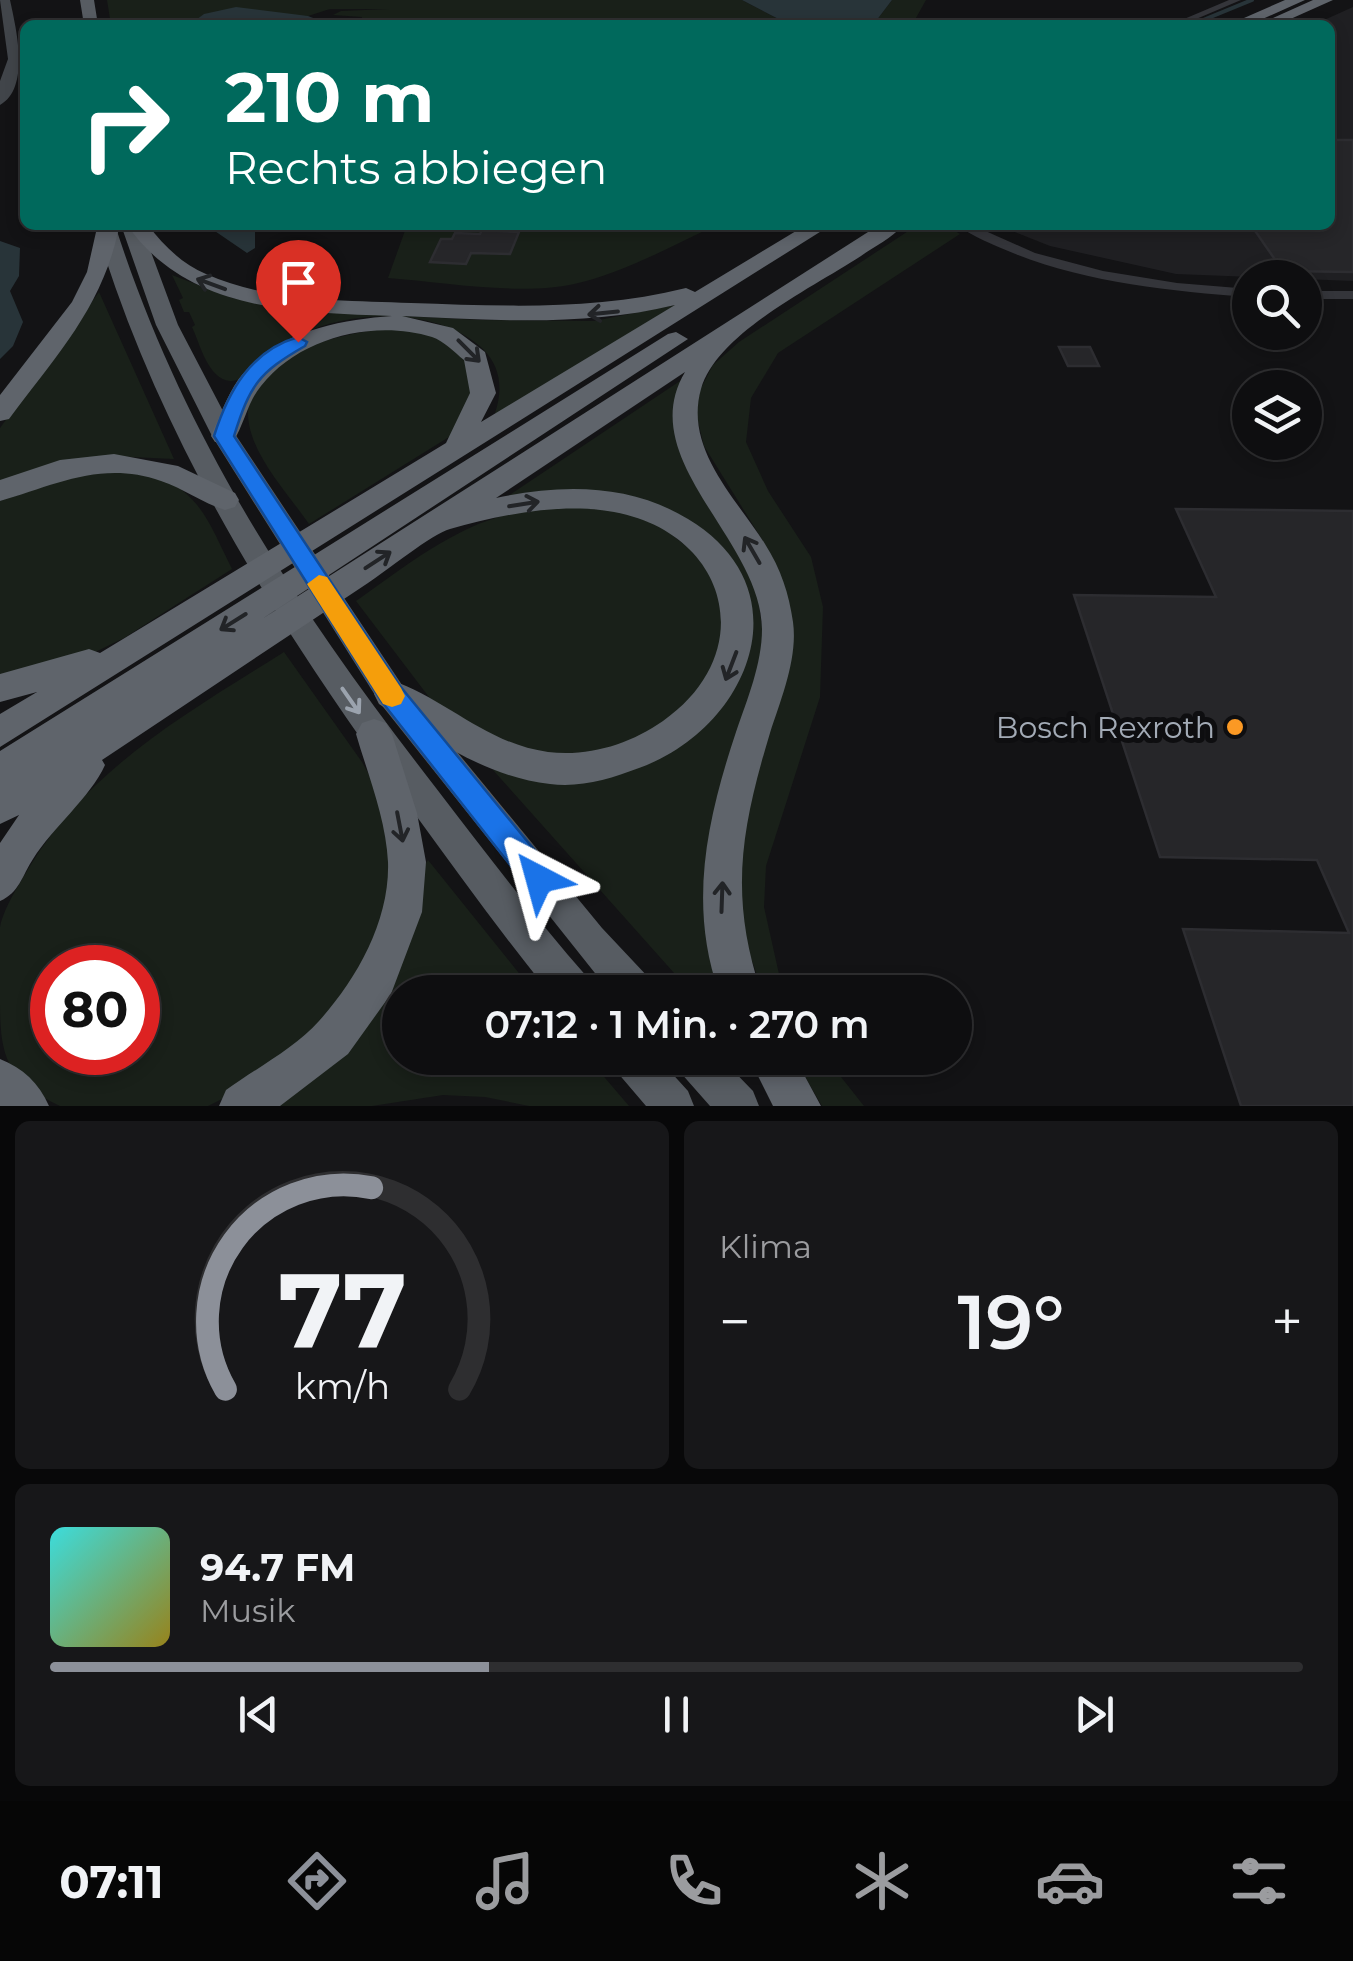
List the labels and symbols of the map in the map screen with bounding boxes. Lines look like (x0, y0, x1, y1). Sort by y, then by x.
pin (256, 240, 341, 343)
one-way arrow (197, 274, 228, 292)
one-way arrow (588, 304, 620, 323)
one-way arrow (456, 338, 481, 363)
one-way arrow (507, 494, 539, 512)
one-way arrow (742, 536, 762, 565)
one-way arrow (364, 549, 392, 570)
one-way arrow (220, 612, 248, 632)
one-way arrow (721, 650, 739, 680)
one-way arrow (340, 687, 361, 714)
place label: Bosch Rexroth (996, 709, 1215, 746)
marker: Bosch Rexroth (1224, 716, 1246, 738)
one-way arrow (392, 811, 411, 843)
position arrow (487, 827, 591, 931)
one-way arrow (713, 882, 732, 914)
speed limit sign: 80 (30, 945, 160, 1075)

